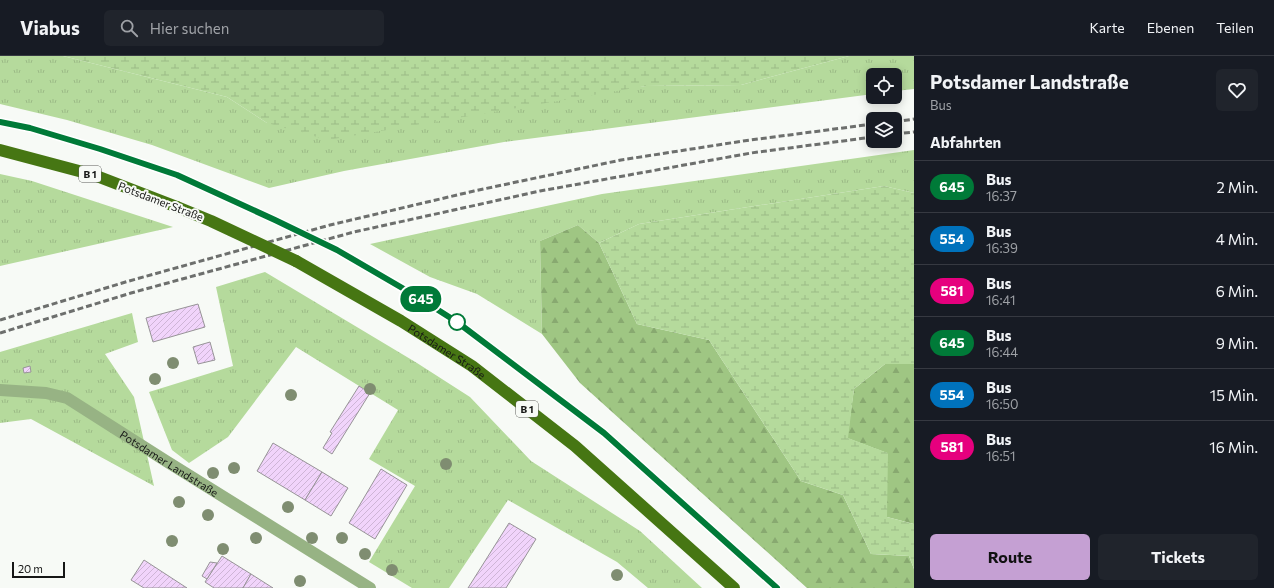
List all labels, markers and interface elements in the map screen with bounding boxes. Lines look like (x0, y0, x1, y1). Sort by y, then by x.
search box (104, 10, 384, 46)
text: Viabus (20, 16, 80, 39)
icon: search (118, 17, 140, 39)
text: Hier suchen (150, 19, 229, 37)
text: Karte (1089, 19, 1125, 36)
text: Ebenen (1147, 19, 1194, 36)
text: Teilen (1216, 19, 1254, 36)
map controls (866, 68, 902, 148)
button: locate (866, 68, 902, 104)
button: heart (1216, 69, 1258, 111)
text: Potsdamer Landstraße (930, 70, 1129, 93)
text: Bus (930, 97, 952, 113)
button: layers (866, 112, 902, 148)
text: Abfahrten (930, 133, 1001, 151)
road number: B 1 (79, 166, 101, 182)
text: Bus (986, 170, 1011, 188)
text: 645 (939, 178, 965, 195)
text: 2 Min. (1216, 178, 1258, 196)
street label: Potsdamer Straße (117, 179, 206, 223)
text: 16:37 (986, 188, 1017, 204)
text: Bus (986, 222, 1011, 240)
text: 554 (940, 230, 964, 247)
text: 4 Min. (1216, 230, 1258, 248)
text: 16:39 (986, 240, 1018, 256)
text: Bus (986, 274, 1011, 292)
text: 581 (940, 282, 964, 299)
text: 6 Min. (1216, 282, 1258, 300)
line badge: 645 (398, 286, 444, 312)
text: 645 (408, 290, 434, 307)
text: 16:41 (986, 292, 1015, 308)
unlabelled marker (448, 313, 466, 331)
street label: Potsdamer Straße (406, 321, 489, 381)
text: Bus (986, 326, 1011, 344)
text: 645 (939, 334, 965, 351)
text: 9 Min. (1216, 334, 1258, 352)
text: 16:44 (986, 344, 1018, 360)
text: Bus (986, 378, 1011, 396)
text: 554 (940, 386, 964, 403)
text: 15 Min. (1210, 386, 1258, 404)
text: 16:50 (986, 396, 1018, 412)
road number: B 1 (516, 401, 538, 417)
street label: Potsdamer Landstraße (118, 427, 221, 499)
text: Bus (986, 430, 1011, 448)
text: 581 (940, 438, 964, 455)
text: 16 Min. (1209, 438, 1258, 456)
text: 16:51 (986, 448, 1016, 464)
button: Route (930, 534, 1090, 580)
button: Tickets (1098, 534, 1258, 580)
scale bar (12, 560, 65, 579)
text: 20 m (18, 562, 43, 575)

